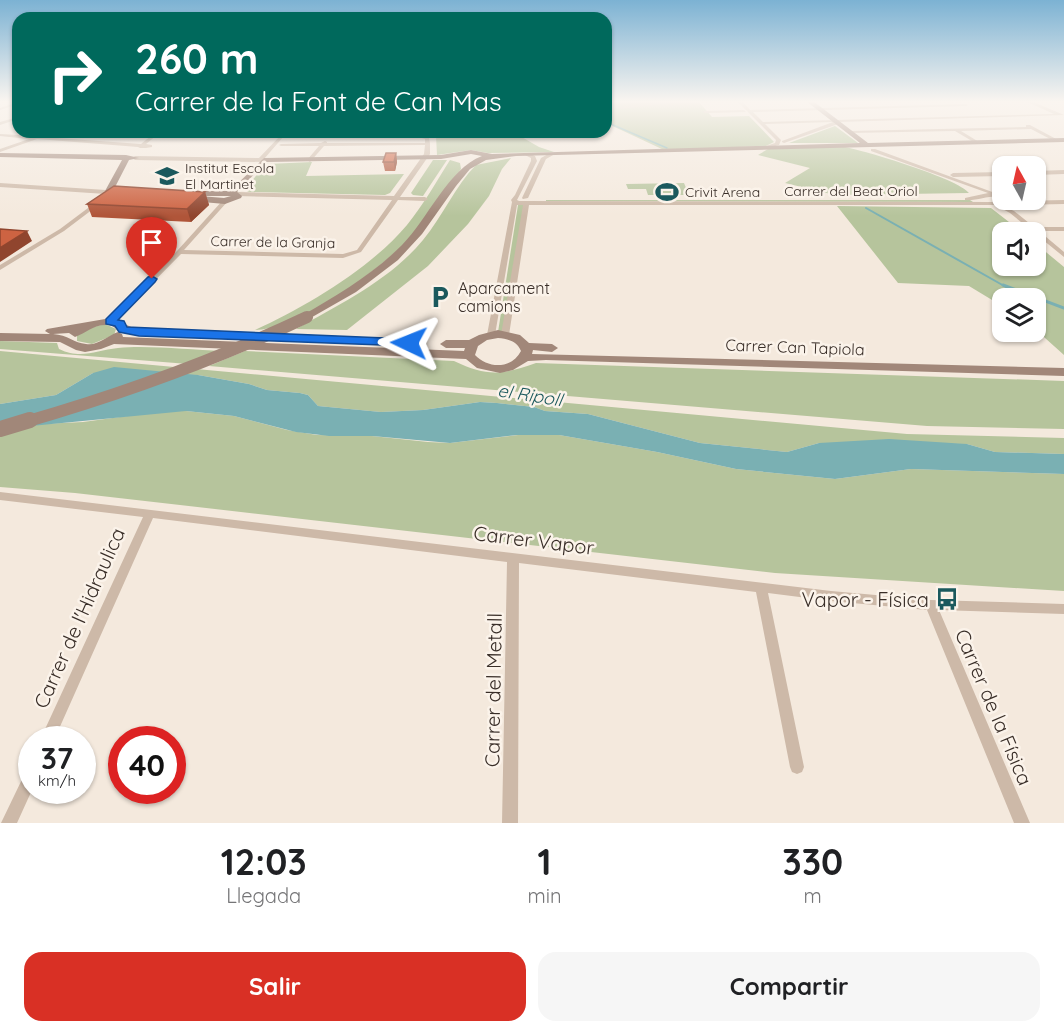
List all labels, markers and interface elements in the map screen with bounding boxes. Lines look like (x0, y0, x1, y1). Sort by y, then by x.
text: 260 m (135, 32, 258, 85)
icon: right (36, 36, 114, 114)
text: Carrer de la Font de Can Mas (135, 84, 502, 118)
north arrow (992, 156, 1046, 210)
map controls (992, 156, 1046, 342)
place label: Institut Escola El Martinet (185, 159, 274, 193)
school or university icon: Institut Escola El Martinet (154, 163, 180, 189)
sports icon: Crivit Arena (654, 179, 680, 205)
street label: Carrer del Beat Oriol (784, 182, 918, 200)
place label: Crivit Arena (685, 183, 760, 201)
pin (126, 217, 177, 279)
button: sound (992, 222, 1046, 276)
icon: arrive (135, 226, 168, 259)
street label: Carrer de la Granja (210, 232, 336, 252)
place label: Aparcament camions (458, 278, 550, 316)
parking icon: Aparcament camions (427, 284, 453, 310)
button: layers (992, 288, 1046, 342)
position arrow (377, 311, 441, 375)
street label: Carrer Can Tapiola (725, 335, 865, 359)
water label: el Ripoll (496, 379, 566, 412)
street label: Carrer Vapor (472, 520, 596, 560)
street label: Carrer de l'Hidraulica (28, 524, 130, 712)
bus stop icon: Vapor - Física (934, 586, 960, 612)
place label: Vapor - Física (801, 587, 929, 612)
street label: Carrer del Metall (479, 613, 507, 767)
street label: Carrer de la Física (950, 625, 1038, 789)
speed limit sign: 40 (108, 726, 186, 804)
text: 37 (41, 739, 73, 777)
text: km/h (38, 771, 76, 790)
text: 12:03 (221, 839, 307, 884)
text: 1 (537, 839, 551, 884)
text: 330 (782, 839, 843, 884)
text: Llegada (226, 883, 301, 908)
text: min (527, 883, 562, 908)
text: m (804, 883, 822, 908)
button: Salir (24, 952, 526, 1021)
button: Compartir (538, 952, 1040, 1021)

